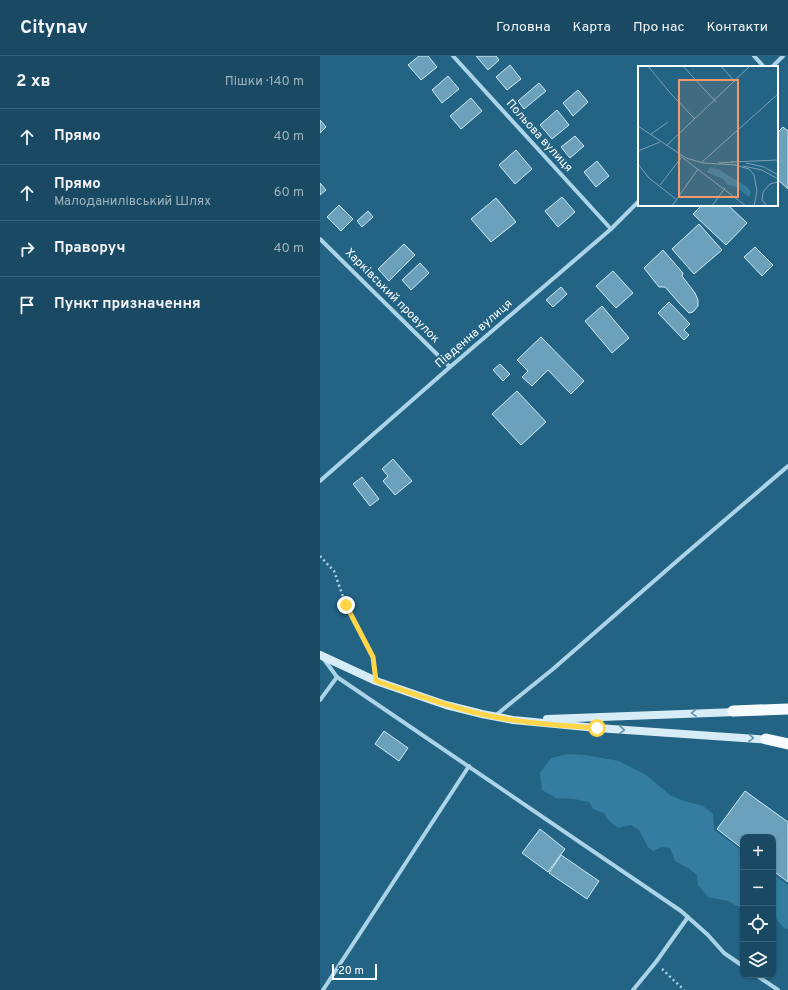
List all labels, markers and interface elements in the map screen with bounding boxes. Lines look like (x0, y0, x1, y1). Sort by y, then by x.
text: Citynav (20, 16, 88, 40)
text: Головна (496, 19, 551, 36)
text: Карта (573, 19, 611, 36)
text: Про нас (633, 19, 684, 36)
text: Контакти (706, 19, 768, 36)
inset map (638, 66, 778, 206)
text: 2 хв (16, 71, 51, 93)
text: Пішки · 140 m (225, 74, 304, 90)
street label: Польова вулиця (502, 96, 576, 176)
icon: ahead (16, 126, 38, 148)
text: Прямо (54, 127, 101, 146)
text: 40 m (274, 129, 304, 145)
text: Прямо (54, 175, 101, 194)
icon: ahead (16, 182, 38, 204)
text: 60 m (274, 185, 304, 201)
text: Малоданилівський Шлях (54, 194, 211, 210)
icon: right (16, 238, 38, 260)
text: Праворуч (54, 239, 125, 258)
text: 40 m (274, 241, 304, 257)
street label: Харківський провулок (341, 245, 443, 347)
icon: arrive (16, 294, 38, 316)
text: Пункт призначення (54, 295, 201, 314)
street label: Південна вулиця (432, 296, 516, 372)
route end (337, 596, 355, 614)
one-way arrow (691, 709, 697, 717)
route start (588, 719, 606, 737)
one-way arrow (619, 725, 625, 734)
one-way arrow (748, 734, 754, 743)
map controls (740, 834, 776, 978)
button: + (740, 834, 776, 870)
button: − (740, 870, 776, 906)
button: locate (740, 906, 776, 942)
button: layers (740, 942, 776, 978)
scale bar (332, 962, 377, 981)
text: 20 m (338, 964, 364, 978)

